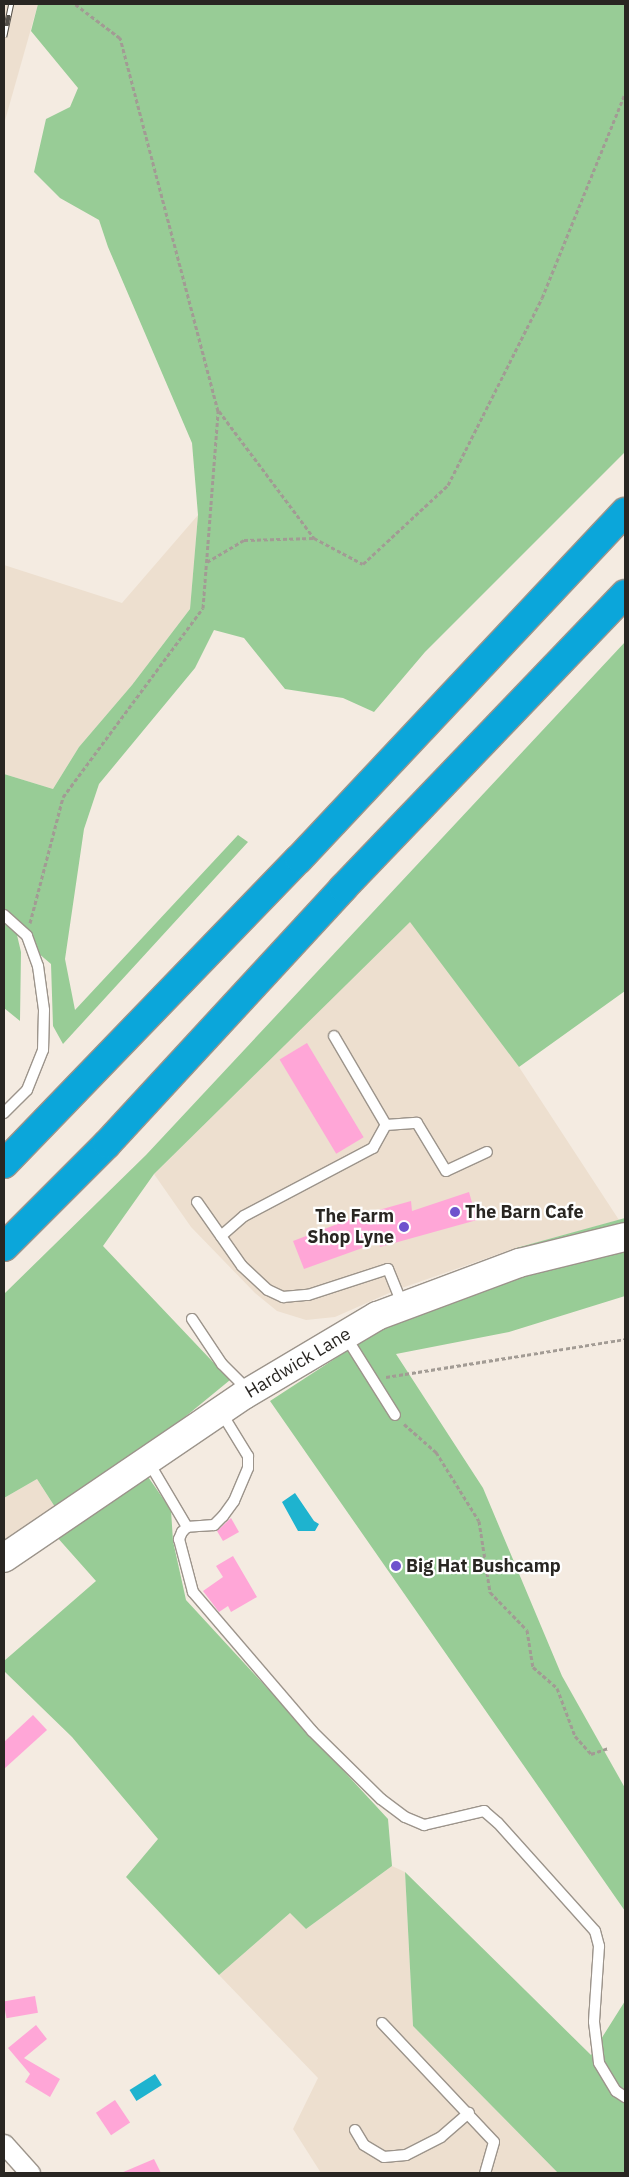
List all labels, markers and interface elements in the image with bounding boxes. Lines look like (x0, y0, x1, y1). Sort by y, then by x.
place label: The Barn Cafe (465, 1201, 584, 1223)
place label: The Farm Shop Lyne (307, 1206, 394, 1248)
marker: The Barn Cafe (449, 1206, 461, 1218)
marker: The Farm Shop Lyne (398, 1221, 410, 1233)
street label: Hardwick Lane (241, 1323, 355, 1403)
place label: Big Hat Bushcamp (406, 1555, 561, 1577)
marker: Big Hat Bushcamp (390, 1560, 402, 1572)

